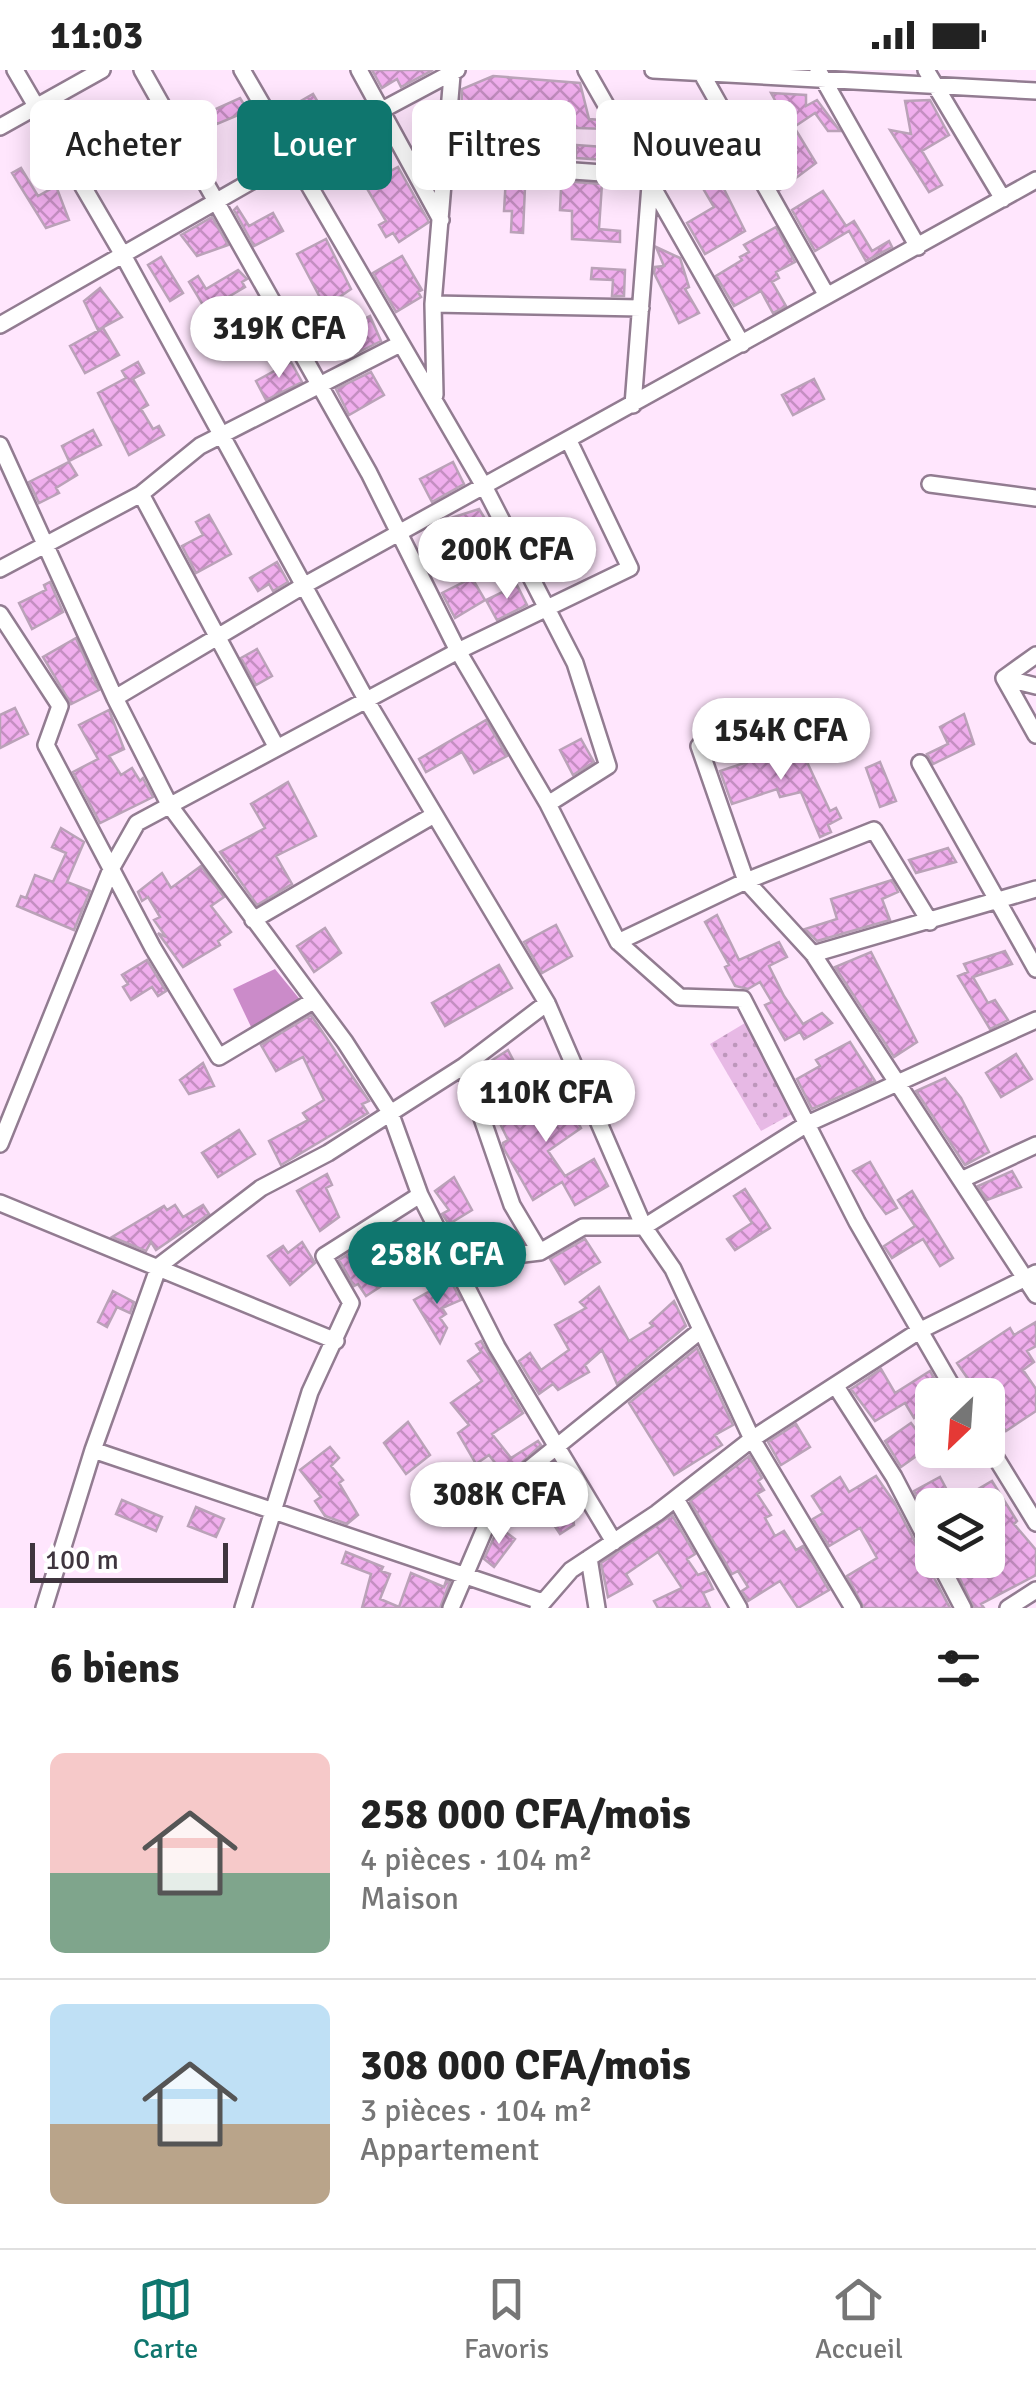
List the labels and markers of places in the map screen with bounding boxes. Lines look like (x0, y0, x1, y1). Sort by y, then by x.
pin: 319K CFA (176, 296, 382, 381)
pin: 200K CFA (404, 517, 610, 602)
pin: 154K CFA (678, 698, 884, 783)
pin: 110K CFA (443, 1060, 649, 1145)
pin: 258K CFA (334, 1222, 540, 1307)
pin: 308K CFA (396, 1462, 602, 1547)

